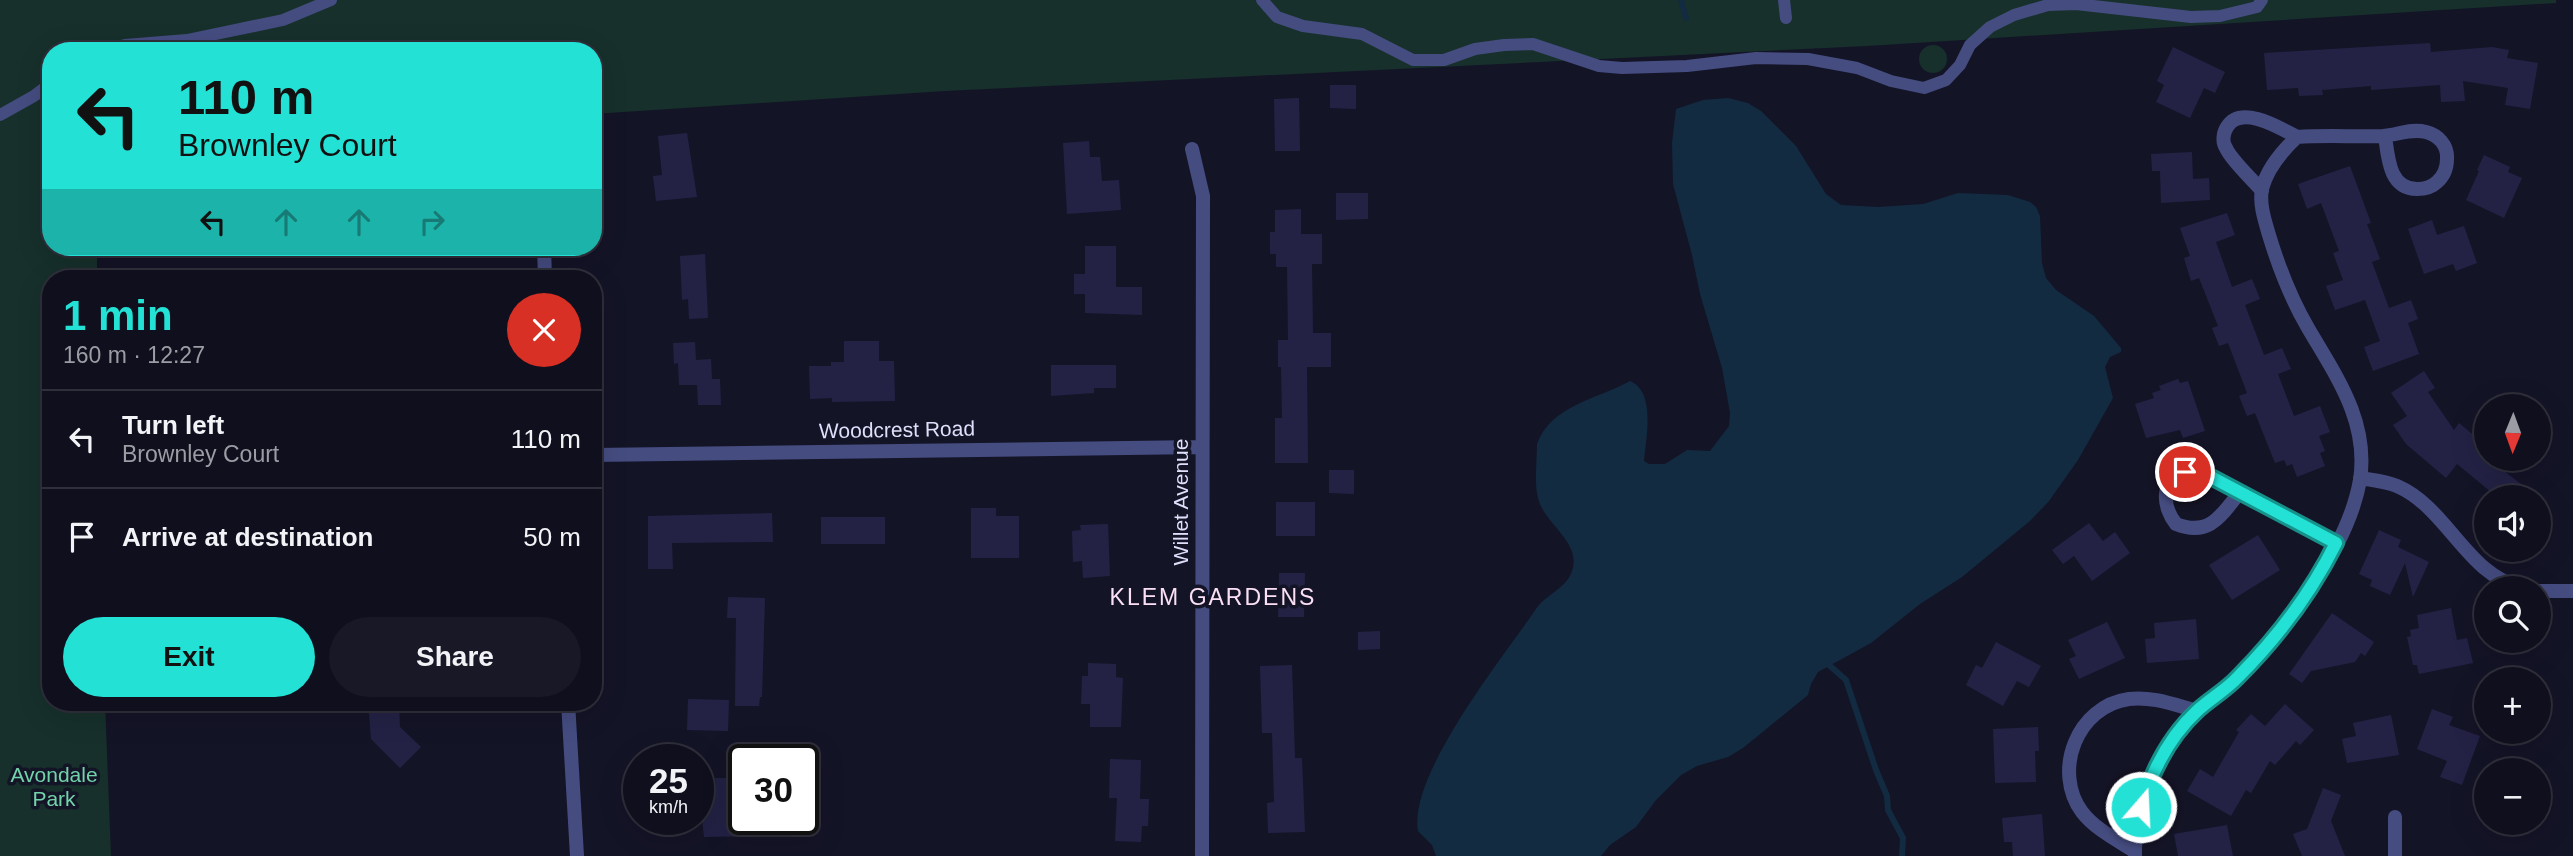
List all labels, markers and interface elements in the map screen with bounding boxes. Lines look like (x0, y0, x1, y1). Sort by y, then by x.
icon: left (63, 70, 154, 161)
text: 110 m (178, 70, 314, 124)
text: Brownley Court (178, 127, 397, 163)
icon: left (194, 203, 232, 241)
icon: ahead (267, 203, 305, 241)
icon: ahead (340, 203, 378, 241)
icon: right (413, 203, 451, 241)
text: 1 min (63, 292, 173, 339)
button: close (507, 293, 581, 367)
text: 160 m · 12:27 (63, 342, 205, 368)
north arrow (2474, 394, 2552, 471)
map controls (2474, 394, 2551, 835)
text: Turn left (122, 410, 224, 440)
street label: Woodcrest Road (819, 417, 975, 442)
icon: left (63, 420, 101, 458)
text: 110 m (511, 424, 581, 454)
street label: Willet Avenue (1169, 439, 1192, 565)
text: Brownley Court (122, 441, 279, 467)
pin (2155, 442, 2215, 502)
icon: arrive (2166, 453, 2204, 491)
button: sound (2474, 485, 2551, 562)
icon: arrive (63, 518, 101, 556)
text: Arrive at destination (122, 522, 373, 552)
text: 50 m (523, 522, 581, 552)
button: search (2474, 576, 2551, 653)
district label: KLEM GARDENS (1110, 584, 1316, 610)
button: Exit (63, 617, 315, 697)
button: Share (329, 617, 581, 697)
button: + (2474, 667, 2551, 744)
speed limit sign: 30 (728, 744, 819, 835)
button: − (2474, 758, 2551, 835)
text: 25 (649, 761, 688, 800)
park label: Avondale Park (10, 763, 98, 810)
position arrow (2104, 770, 2178, 844)
text: km/h (649, 797, 688, 817)

